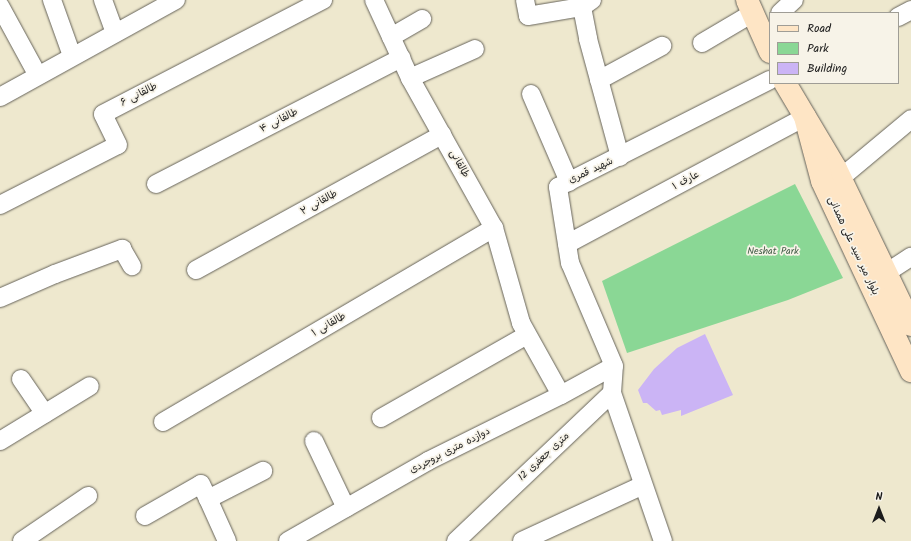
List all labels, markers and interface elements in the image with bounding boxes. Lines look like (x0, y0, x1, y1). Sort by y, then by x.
legend (769, 12, 899, 84)
text: Road (807, 19, 831, 38)
text: Park (807, 39, 829, 58)
text: Building (807, 59, 847, 78)
street label: طالقانی ۶ (119, 81, 159, 109)
street label: طالقانی ۴ (258, 106, 300, 136)
street label: طالقانی (447, 148, 471, 180)
street label: شهید قمری (567, 155, 615, 187)
street label: عارف ۱ (671, 169, 701, 193)
street label: طالقانی ۲ (298, 188, 340, 218)
street label: بلوار میر سید علی همدانی (825, 195, 881, 297)
park label: Neshat Park (747, 246, 799, 258)
street label: طالقانی ۱ (310, 310, 348, 340)
street label: دوازده متری بروجردی (408, 426, 492, 476)
street label: 12 متری جعفری (516, 430, 572, 484)
text: N (876, 488, 882, 506)
north arrow (859, 489, 899, 529)

